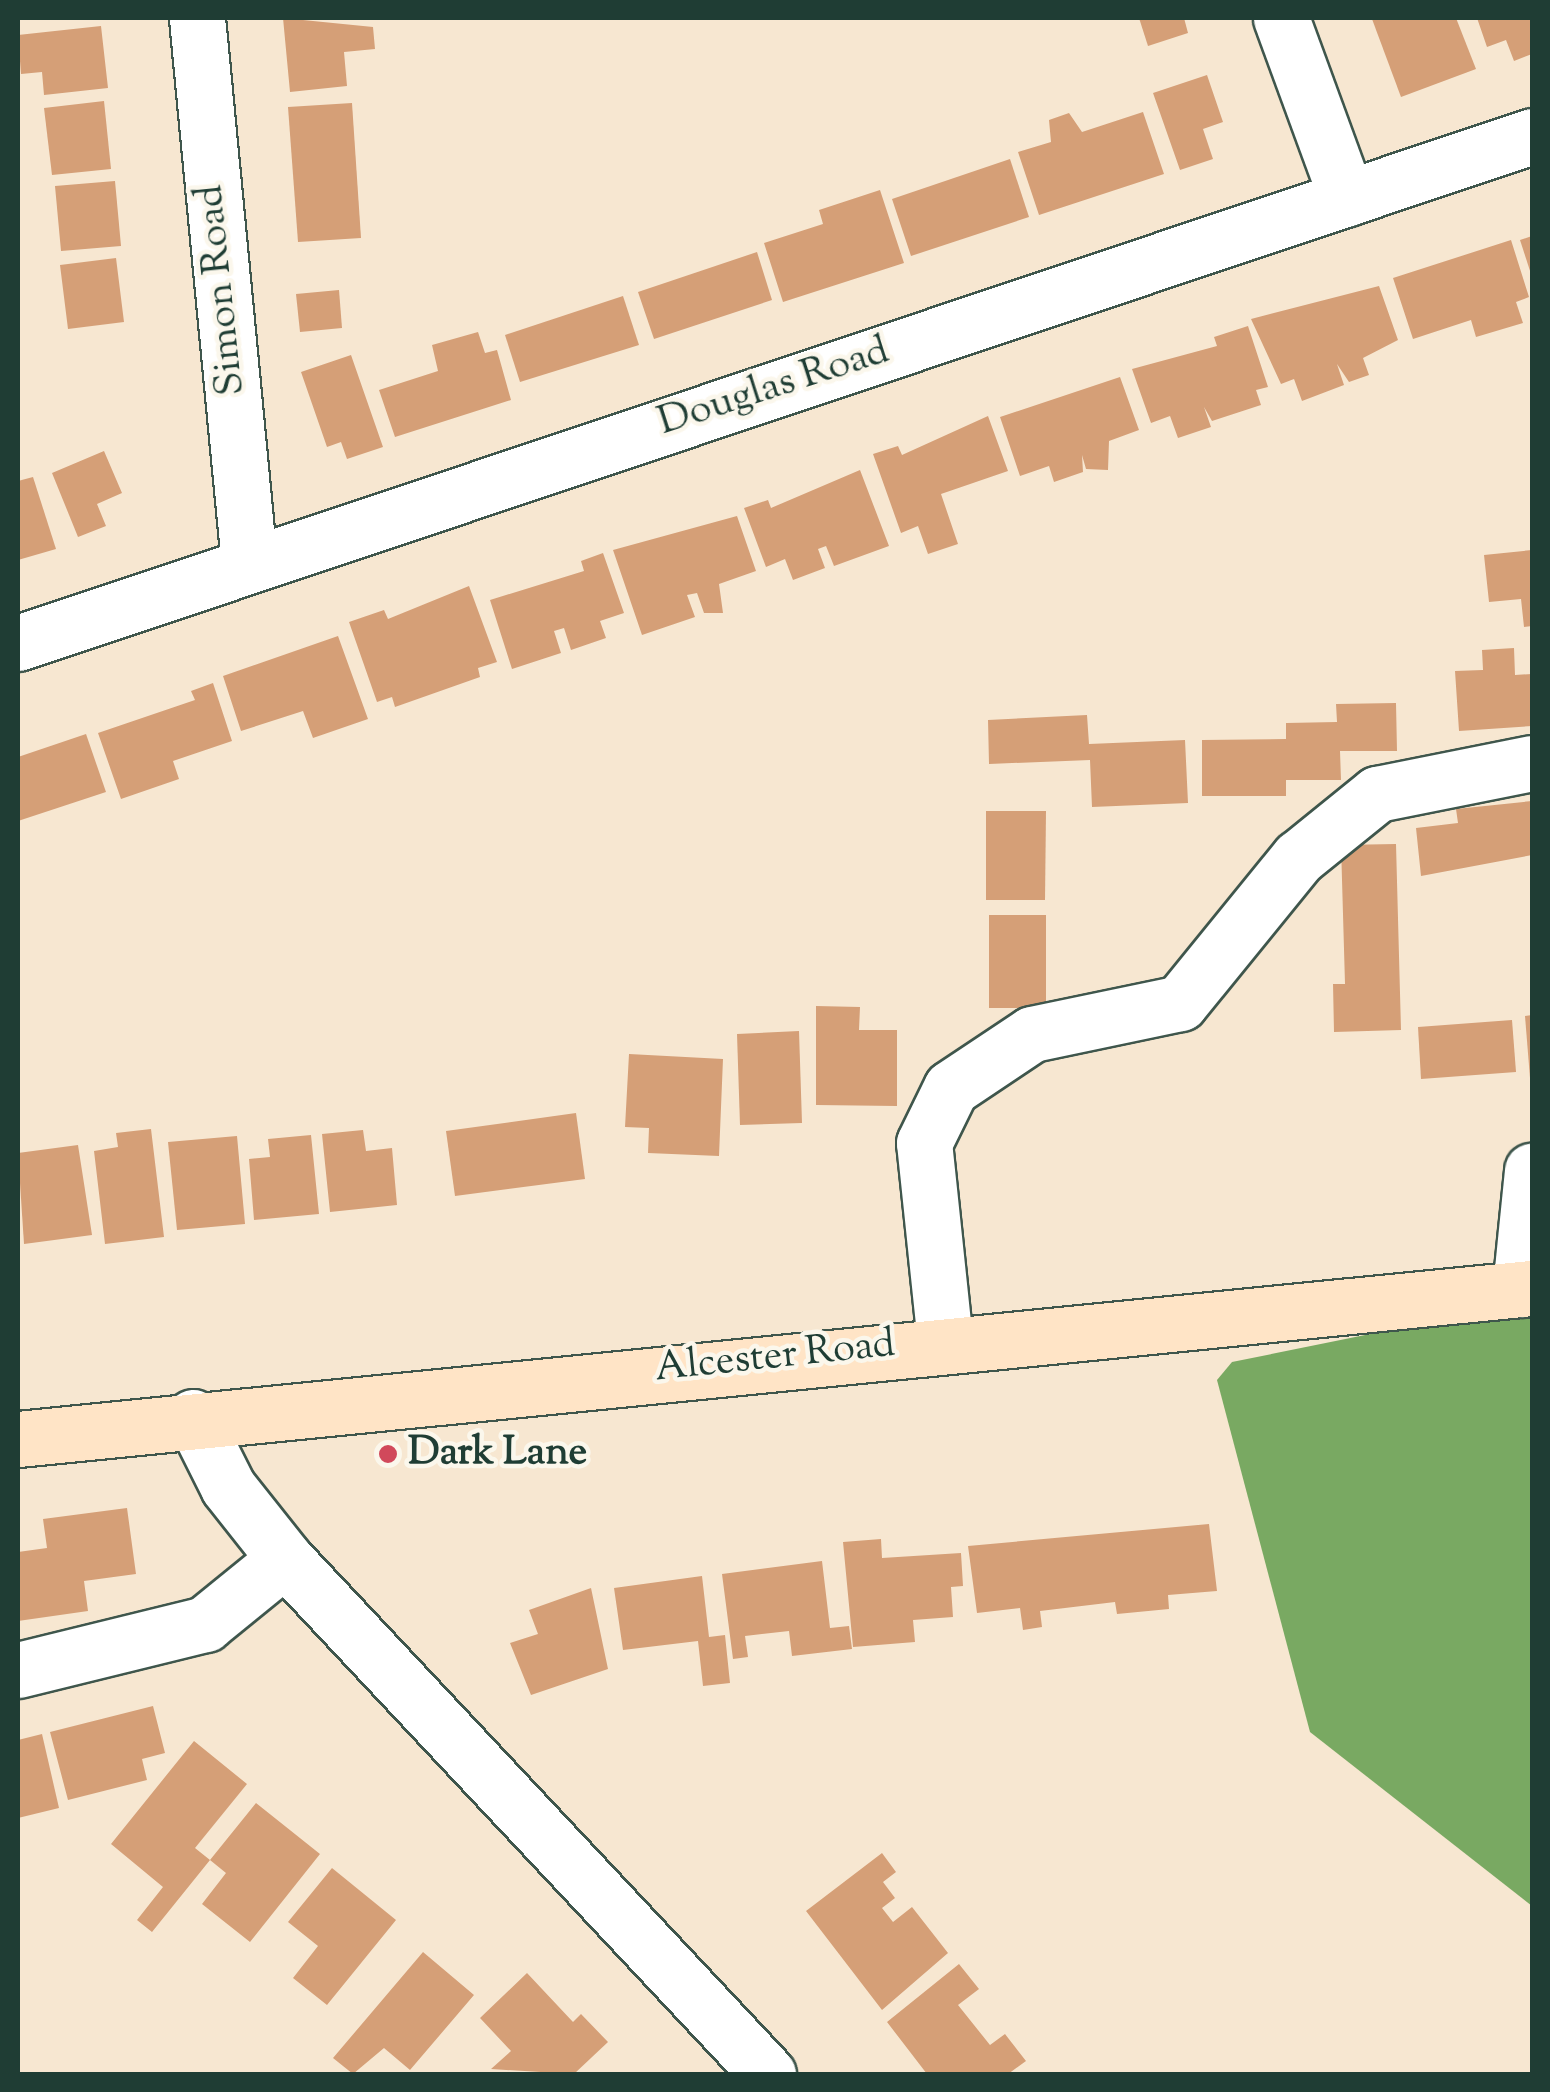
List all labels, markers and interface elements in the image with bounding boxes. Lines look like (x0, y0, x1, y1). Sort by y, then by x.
street label: Simon Road (187, 182, 257, 398)
street label: Douglas Road (653, 328, 895, 448)
street label: Alcester Road (652, 1322, 898, 1394)
place label: Dark Lane (408, 1430, 587, 1478)
marker: Dark Lane (377, 1443, 399, 1465)

